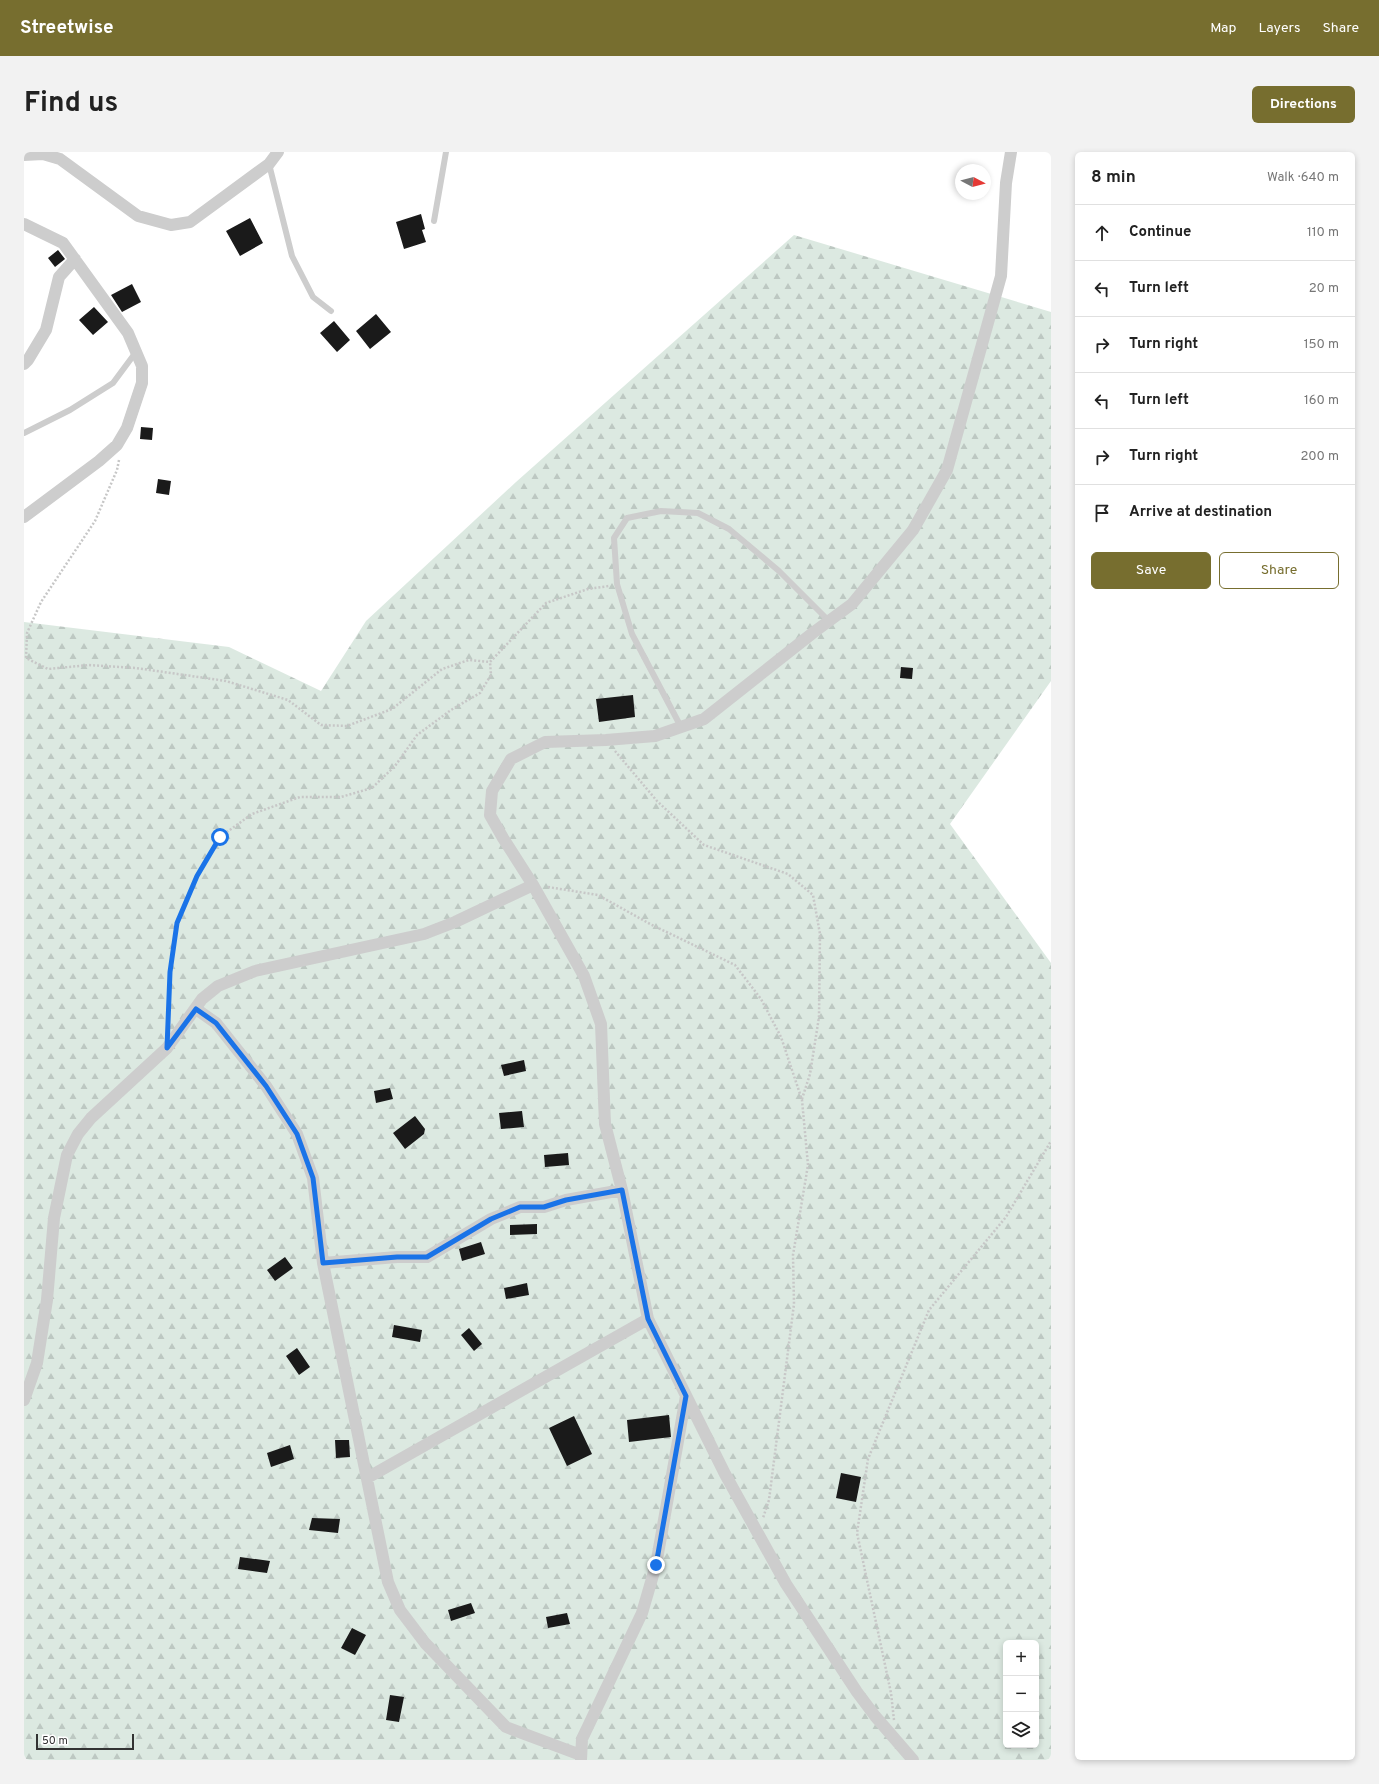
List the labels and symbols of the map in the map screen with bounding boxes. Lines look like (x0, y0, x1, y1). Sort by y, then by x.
north arrow (955, 164, 991, 200)
route start (211, 828, 229, 846)
route end (647, 1556, 665, 1574)
scale bar (36, 1732, 134, 1751)

